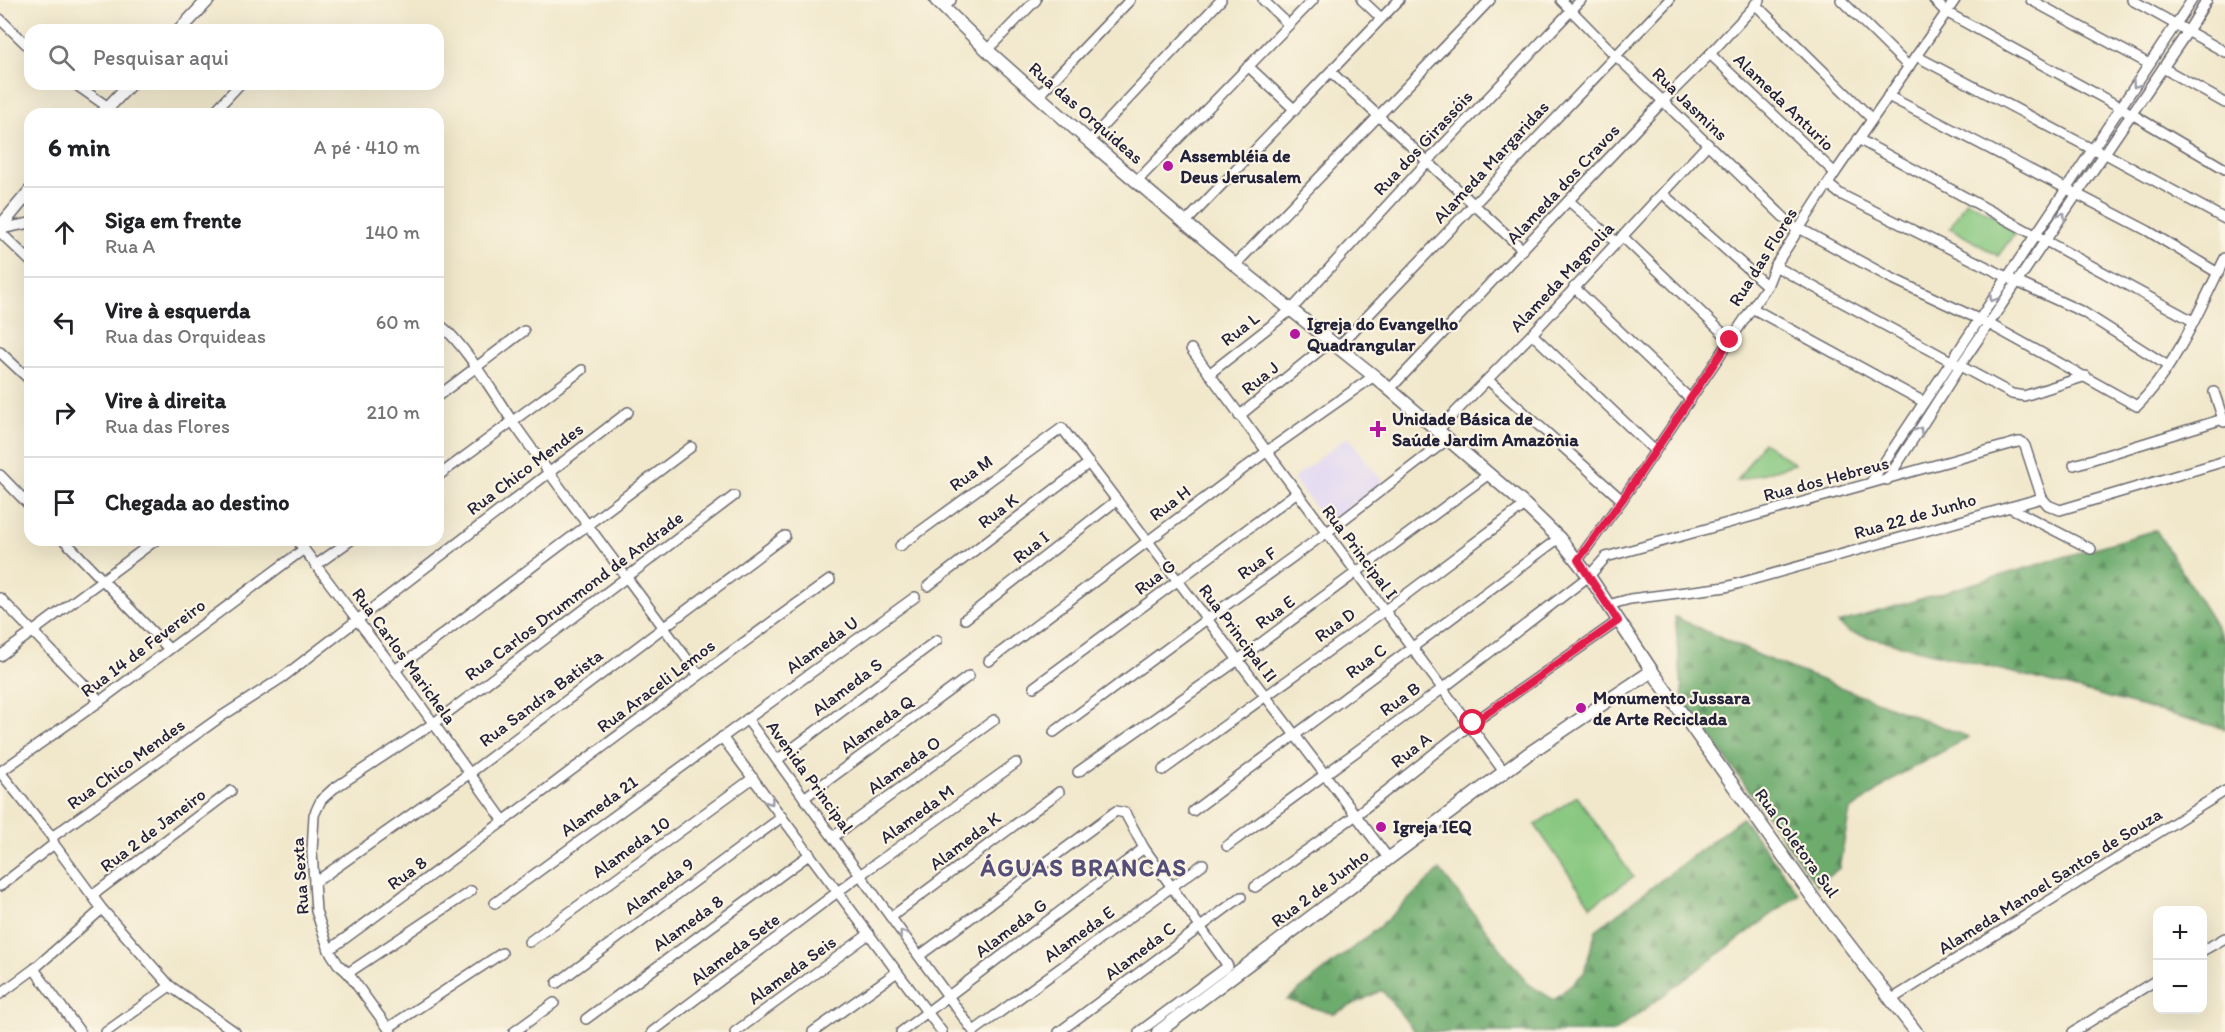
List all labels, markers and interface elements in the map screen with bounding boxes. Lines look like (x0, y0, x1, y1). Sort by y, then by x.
search box (24, 24, 444, 90)
icon: search (45, 41, 78, 74)
text: Pesquisar aqui (93, 44, 229, 71)
street label: Alameda Anturio (1729, 48, 1839, 156)
street label: Rua das Orquideas (1024, 57, 1148, 169)
street label: Rua Jasmins (1648, 62, 1732, 146)
one-way arrow (2132, 77, 2143, 88)
street label: Rua dos Girassóis (1369, 86, 1477, 200)
street label: Alameda Margaridas (1428, 96, 1554, 228)
street label: Alameda dos Cravos (1502, 119, 1624, 249)
text: 6 min (48, 131, 110, 163)
text: A pé · 410 m (314, 135, 420, 159)
place label: Assembléia de Deus Jerusalem (1179, 145, 1302, 188)
marker: Assembléia de Deus Jerusalem (1161, 159, 1175, 173)
street label: Rua das Flores (1724, 204, 1802, 310)
text: Siga em frente (105, 207, 241, 234)
one-way arrow (2054, 212, 2066, 222)
icon: ahead (48, 216, 81, 249)
street label: Alameda Magnolia (1505, 217, 1619, 337)
text: 140 m (365, 220, 420, 244)
text: Rua A (105, 234, 155, 258)
one-way arrow (1989, 292, 2000, 303)
text: Vire à esquerda (105, 297, 250, 324)
icon: left (48, 306, 81, 339)
street label: Rua L (1216, 307, 1264, 351)
text: 60 m (376, 310, 420, 334)
place label: Igreja do Evangelho Quadrangular (1307, 313, 1458, 356)
text: Rua das Orquideas (105, 324, 266, 348)
route end (1716, 326, 1742, 352)
marker: Igreja do Evangelho Quadrangular (1288, 327, 1302, 341)
street label: Rua J (1237, 356, 1283, 400)
text: Vire à direita (105, 387, 226, 414)
icon: right (48, 396, 81, 429)
text: 210 m (367, 400, 420, 424)
place label: Unidade Básica de Saúde Jardim Amazônia (1392, 408, 1579, 451)
text: Rua das Flores (105, 414, 230, 438)
street label: Rua Chico Mendes (462, 418, 588, 520)
marker: Unidade Básica de Saúde Jardim Amazônia (1369, 420, 1387, 438)
one-way arrow (1911, 426, 1922, 437)
street label: Rua M (945, 450, 997, 496)
street label: Rua dos Hebreus (1761, 452, 1891, 506)
street label: Rua H (1145, 480, 1195, 526)
icon: arrive (48, 486, 81, 519)
street label: Rua 22 de Junho (1851, 488, 1979, 544)
text: Chegada ao destino (105, 489, 289, 516)
street label: Rua K (973, 489, 1023, 533)
street label: Rua Principal I (1317, 500, 1403, 604)
street label: Rua Carlos Drummond de Andrade (460, 507, 688, 685)
street label: Rua I (1008, 526, 1054, 568)
street label: Rua F (1233, 541, 1281, 584)
street label: Rua G (1130, 554, 1180, 600)
street label: Rua Principal II (1194, 580, 1282, 686)
street label: Rua Carlos Marichela (347, 583, 461, 729)
street label: Rua E (1251, 590, 1299, 634)
street label: Rua 14 de Fevereiro (76, 594, 210, 702)
street label: Rua D (1310, 603, 1360, 647)
street label: Alameda U (781, 611, 863, 679)
street label: Rua Araceli Lemos (593, 634, 719, 738)
street label: Rua C (1341, 639, 1391, 683)
street label: Rua Sandra Batista (475, 644, 608, 752)
street label: Alameda S (807, 653, 887, 721)
street label: Rua B (1375, 677, 1425, 721)
place label: Monumento Jussara de Arte Reciclada (1593, 687, 1751, 730)
street label: Alameda Q (836, 690, 918, 758)
marker: Monumento Jussara de Arte Reciclada (1574, 701, 1588, 715)
route start (1459, 709, 1485, 735)
street label: Rua Chico Mendes (63, 714, 189, 814)
street label: Avenida Principal (762, 716, 858, 838)
street label: Rua A (1386, 727, 1436, 773)
street label: Alameda O (863, 731, 945, 799)
street label: Alameda 21 (556, 771, 642, 841)
street label: Alameda M (876, 780, 958, 848)
street label: Rua 2 de Janeiro (96, 783, 210, 877)
street label: Rua Coletora Sul (1750, 784, 1844, 902)
one-way arrow (762, 794, 773, 805)
street label: Alameda Manoel Santos de Souza (1934, 802, 2167, 959)
street label: Alameda K (925, 807, 1005, 875)
street label: Alameda 10 (587, 811, 675, 883)
place label: Igreja IEQ (1393, 816, 1472, 838)
marker: Igreja IEQ (1374, 820, 1388, 834)
street label: Rua Sexta (286, 836, 314, 915)
street label: Rua 2 de Junho (1267, 844, 1373, 932)
street label: Rua 8 (383, 851, 431, 895)
street label: Alameda 9 (620, 853, 698, 919)
district label: ÁGUAS BRANCAS (980, 853, 1187, 882)
street label: Alameda 8 (648, 890, 728, 956)
street label: Alameda G (971, 894, 1051, 962)
street label: Alameda E (1039, 901, 1119, 967)
map controls (2153, 906, 2207, 1014)
button: + (2153, 906, 2207, 960)
street label: Alameda Sete (686, 908, 784, 990)
street label: Alameda C (1100, 917, 1180, 985)
one-way arrow (899, 929, 910, 940)
street label: Alameda Seis (744, 931, 840, 1009)
button: − (2153, 960, 2207, 1014)

